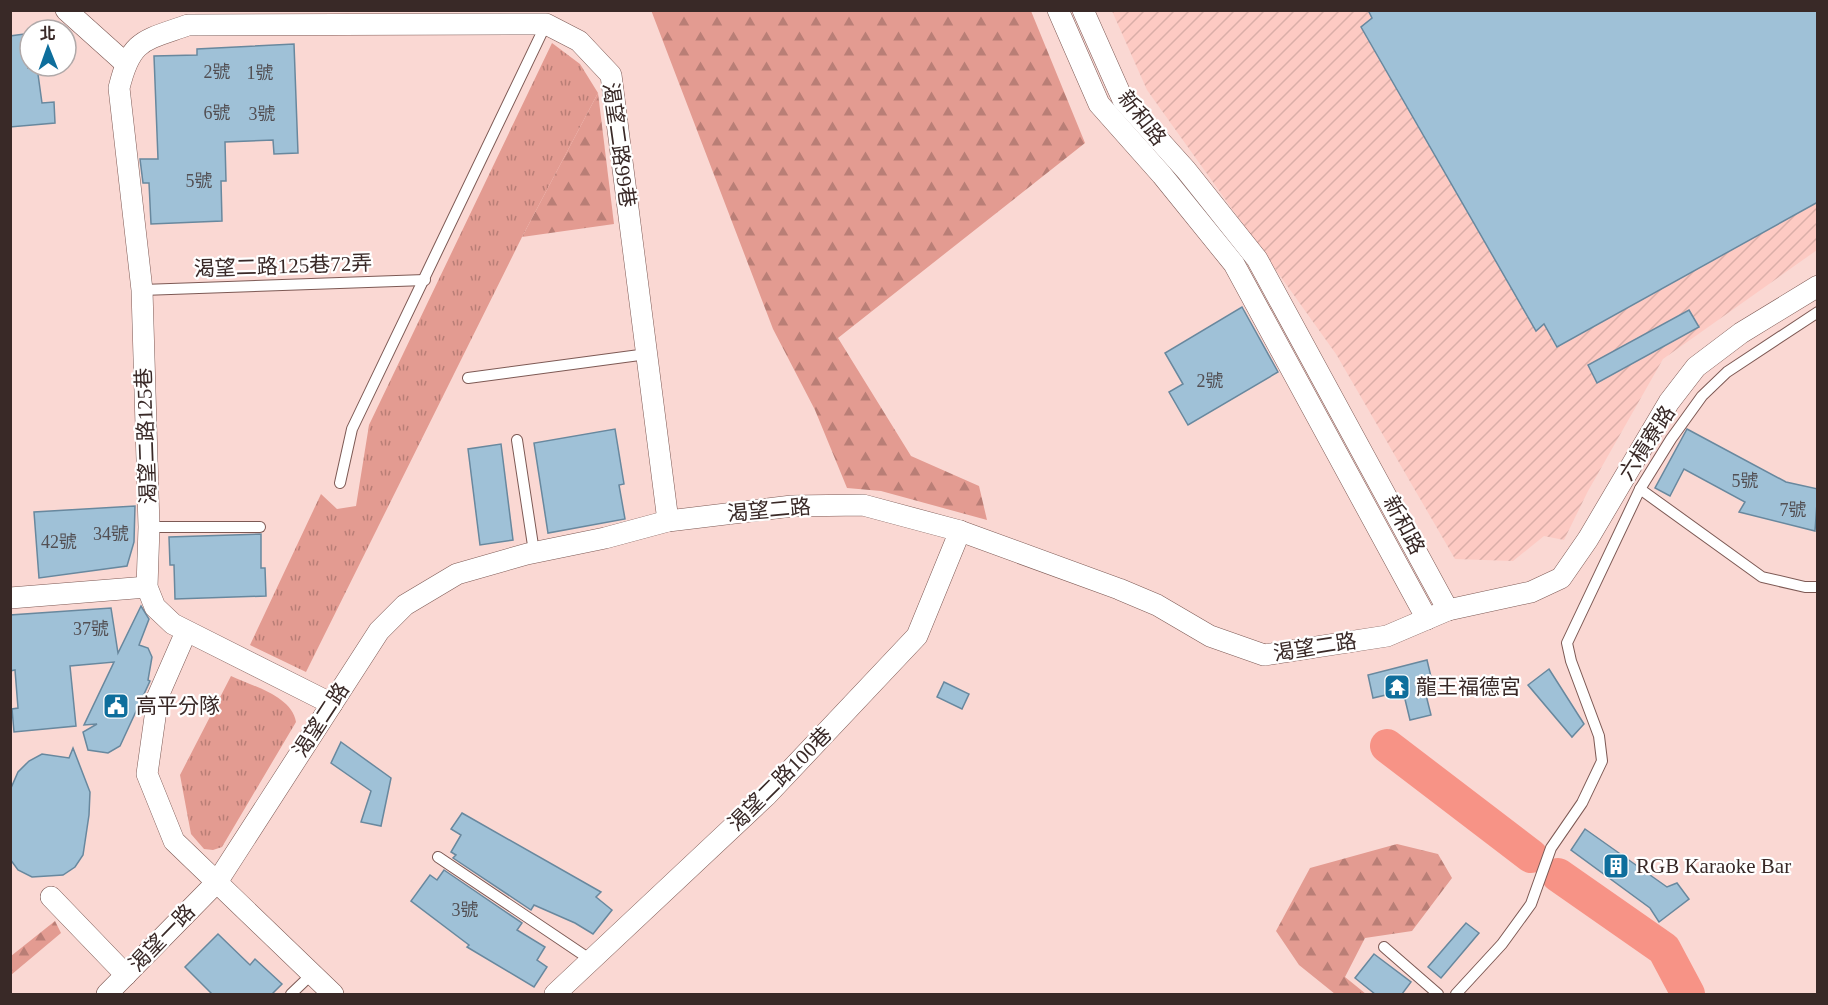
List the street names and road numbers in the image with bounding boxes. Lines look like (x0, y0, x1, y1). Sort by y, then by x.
street label: 渴望二路99巷 (598, 81, 640, 209)
street label: 新和路 (1113, 86, 1171, 150)
street label: 渴望二路125巷72弄 (193, 251, 373, 281)
street label: 渴望二路125巷 (132, 367, 160, 505)
street label: 六槓寮路 (1614, 401, 1680, 485)
street label: 新和路 (1379, 492, 1429, 558)
street label: 渴望二路 (726, 494, 812, 526)
street label: 渴望二路 (1272, 629, 1358, 665)
street label: 渴望二路 (288, 678, 354, 762)
street label: 渴望二路100巷 (723, 722, 837, 836)
street label: 渴望一路 (124, 899, 200, 977)

